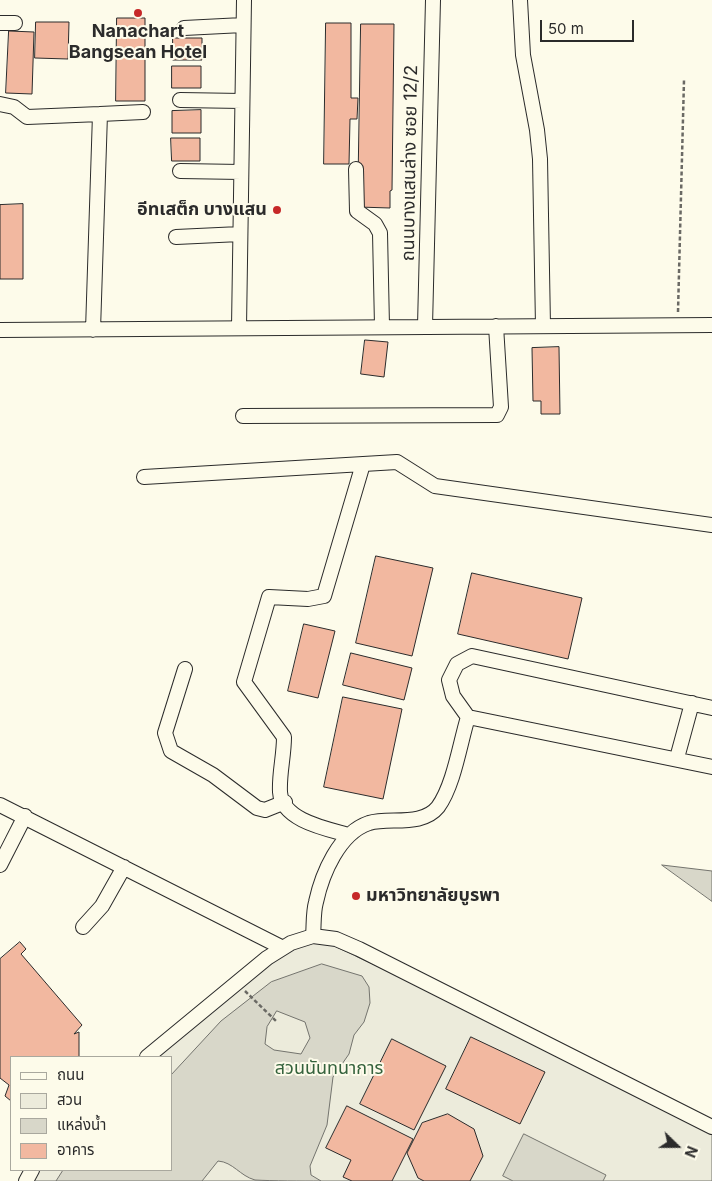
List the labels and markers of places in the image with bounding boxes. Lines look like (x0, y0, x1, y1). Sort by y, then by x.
marker: Nanachart Bangsean Hotel (132, 7, 144, 19)
place label: Nanachart Bangsean Hotel (69, 21, 207, 64)
place label: อีทเสต็ก บางแสน (137, 199, 267, 221)
marker: อีทเสต็ก บางแสน (271, 204, 283, 216)
place label: มหาวิทยาลัยบูรพา (366, 885, 500, 907)
marker: มหาวิทยาลัยบูรพา (350, 890, 362, 902)

